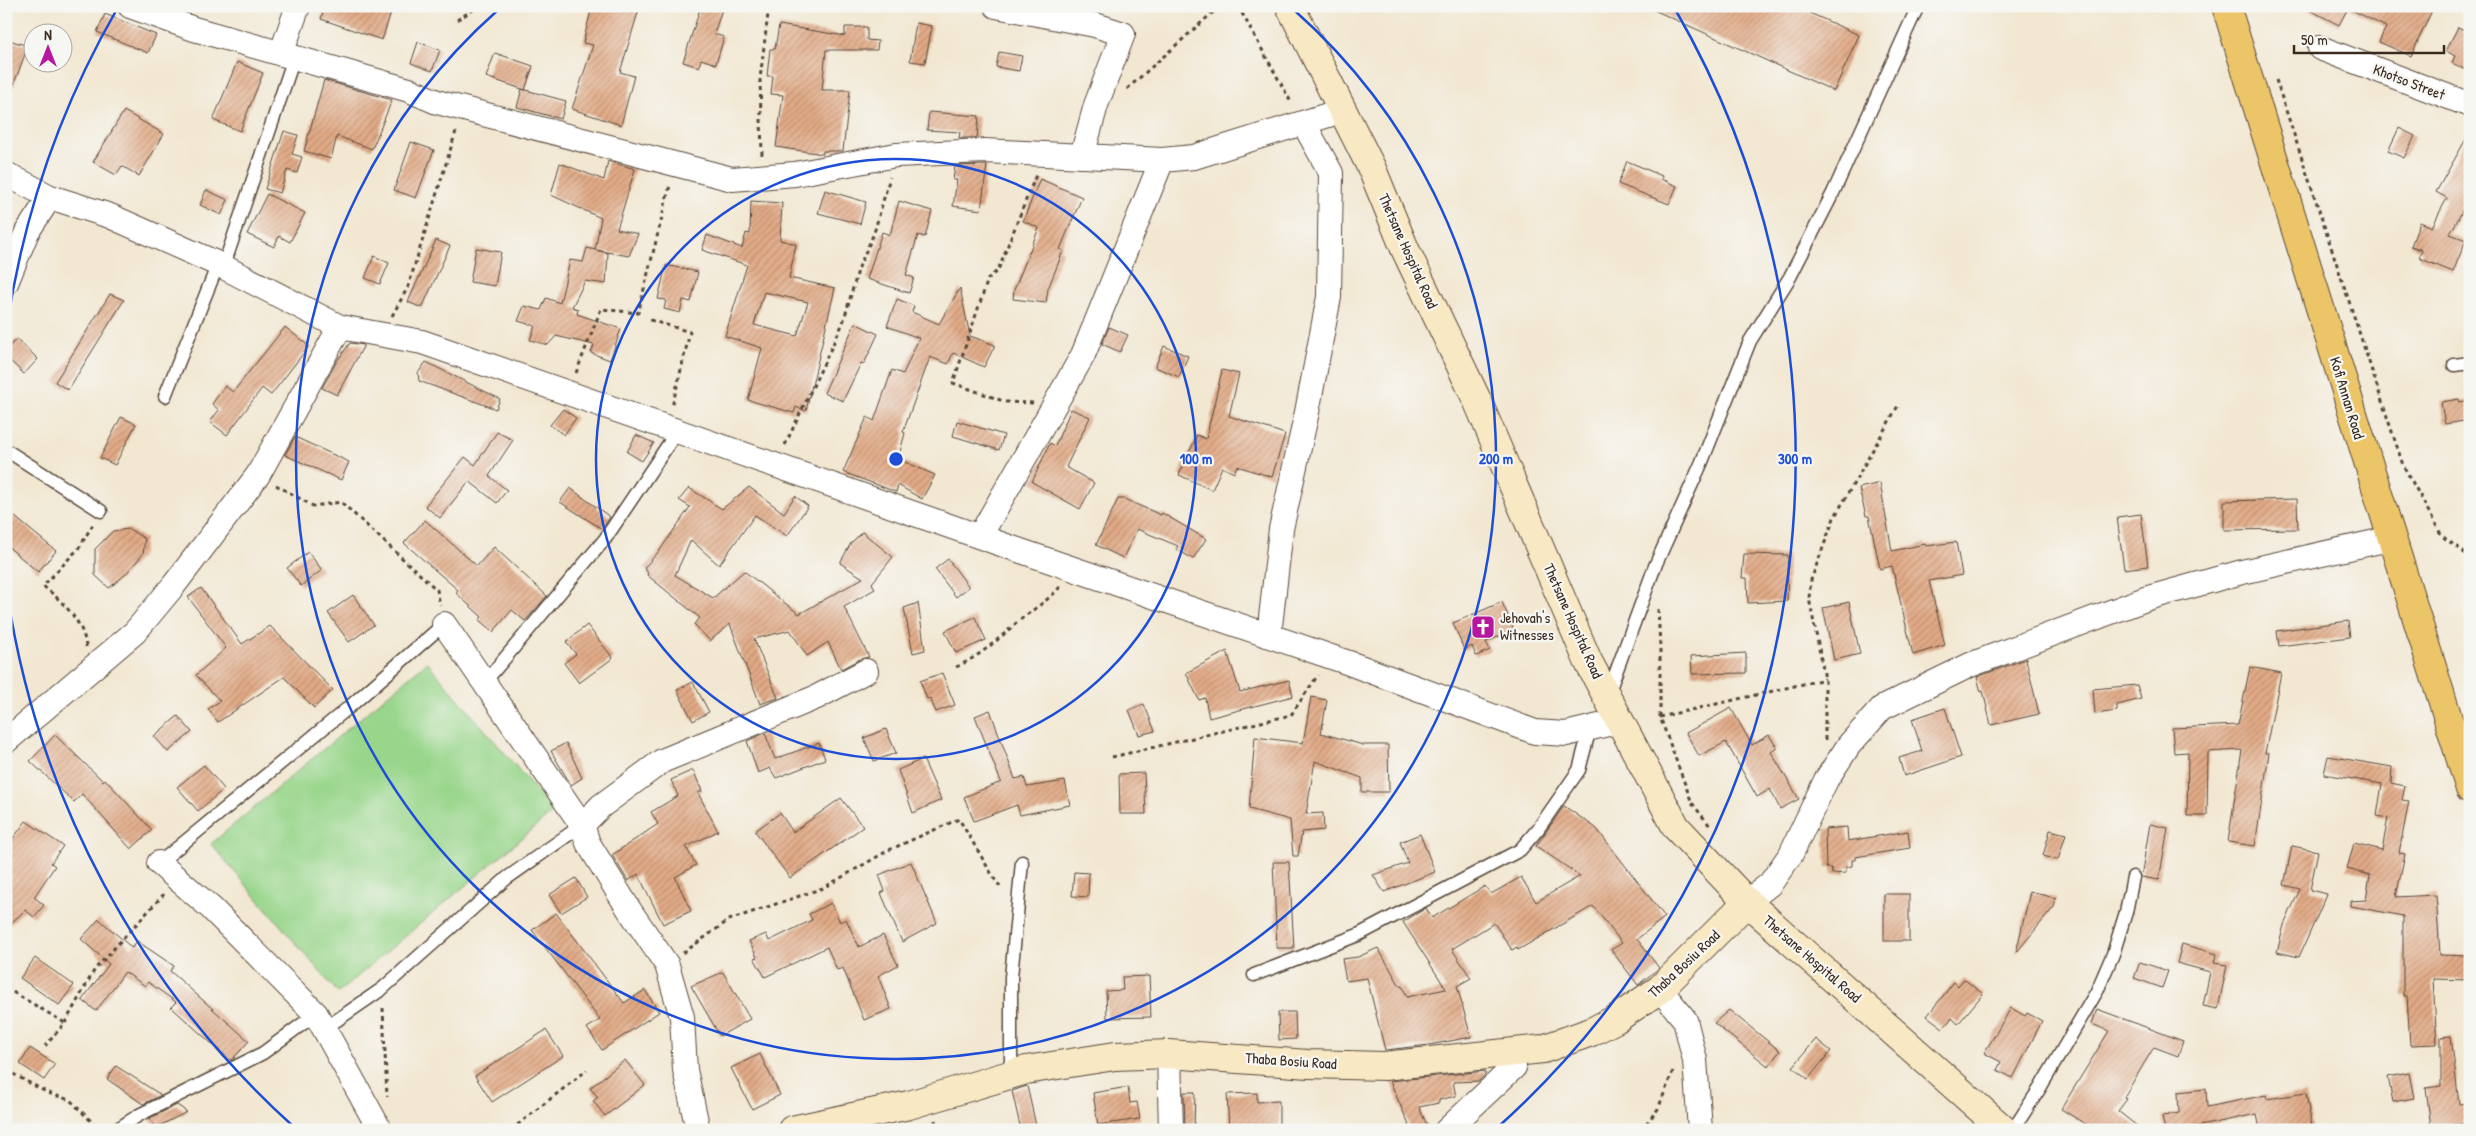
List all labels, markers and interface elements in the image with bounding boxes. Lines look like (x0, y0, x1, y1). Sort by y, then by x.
north arrow (22, 22, 72, 72)
scale bar (2294, 22, 2444, 54)
text: N (44, 25, 52, 44)
text: 50 m (2301, 29, 2328, 50)
street label: Khotso Street (2370, 58, 2449, 105)
street label: Thetsane Hospital Road (1374, 190, 1443, 312)
street label: Kofi Annan Road (2325, 354, 2370, 442)
text: 100 m (1180, 448, 1212, 469)
text: 200 m (1479, 448, 1513, 469)
text: 300 m (1778, 448, 1812, 469)
centre of rings (887, 450, 905, 468)
street label: Thetsane Hospital Road (1539, 560, 1608, 682)
place label: Jehovah's Witnesses (1500, 607, 1554, 645)
church icon: Jehovah's Witnesses (1470, 614, 1496, 640)
street label: Thetsane Hospital Road (1759, 910, 1866, 1007)
street label: Thaba Bosiu Road (1643, 925, 1724, 1003)
street label: Thaba Bosiu Road (1245, 1047, 1338, 1074)

